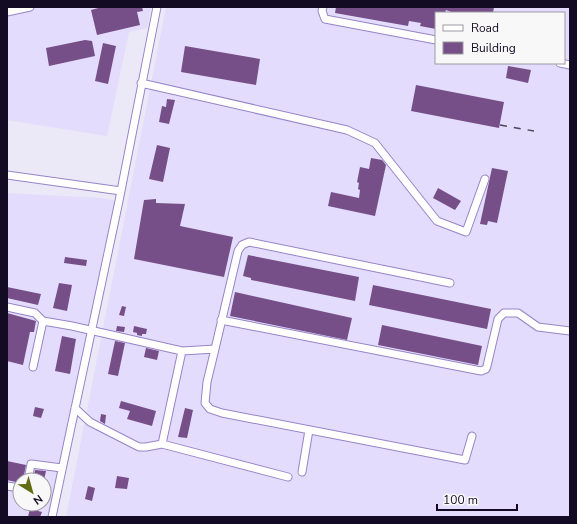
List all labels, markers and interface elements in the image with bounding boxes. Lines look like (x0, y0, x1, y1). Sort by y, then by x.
legend (435, 12, 565, 64)
text: Road (471, 20, 499, 36)
text: Building (471, 40, 516, 56)
north arrow (12, 472, 52, 512)
scale bar (437, 486, 517, 512)
text: N (30, 491, 46, 508)
text: 100 m (443, 492, 478, 508)

